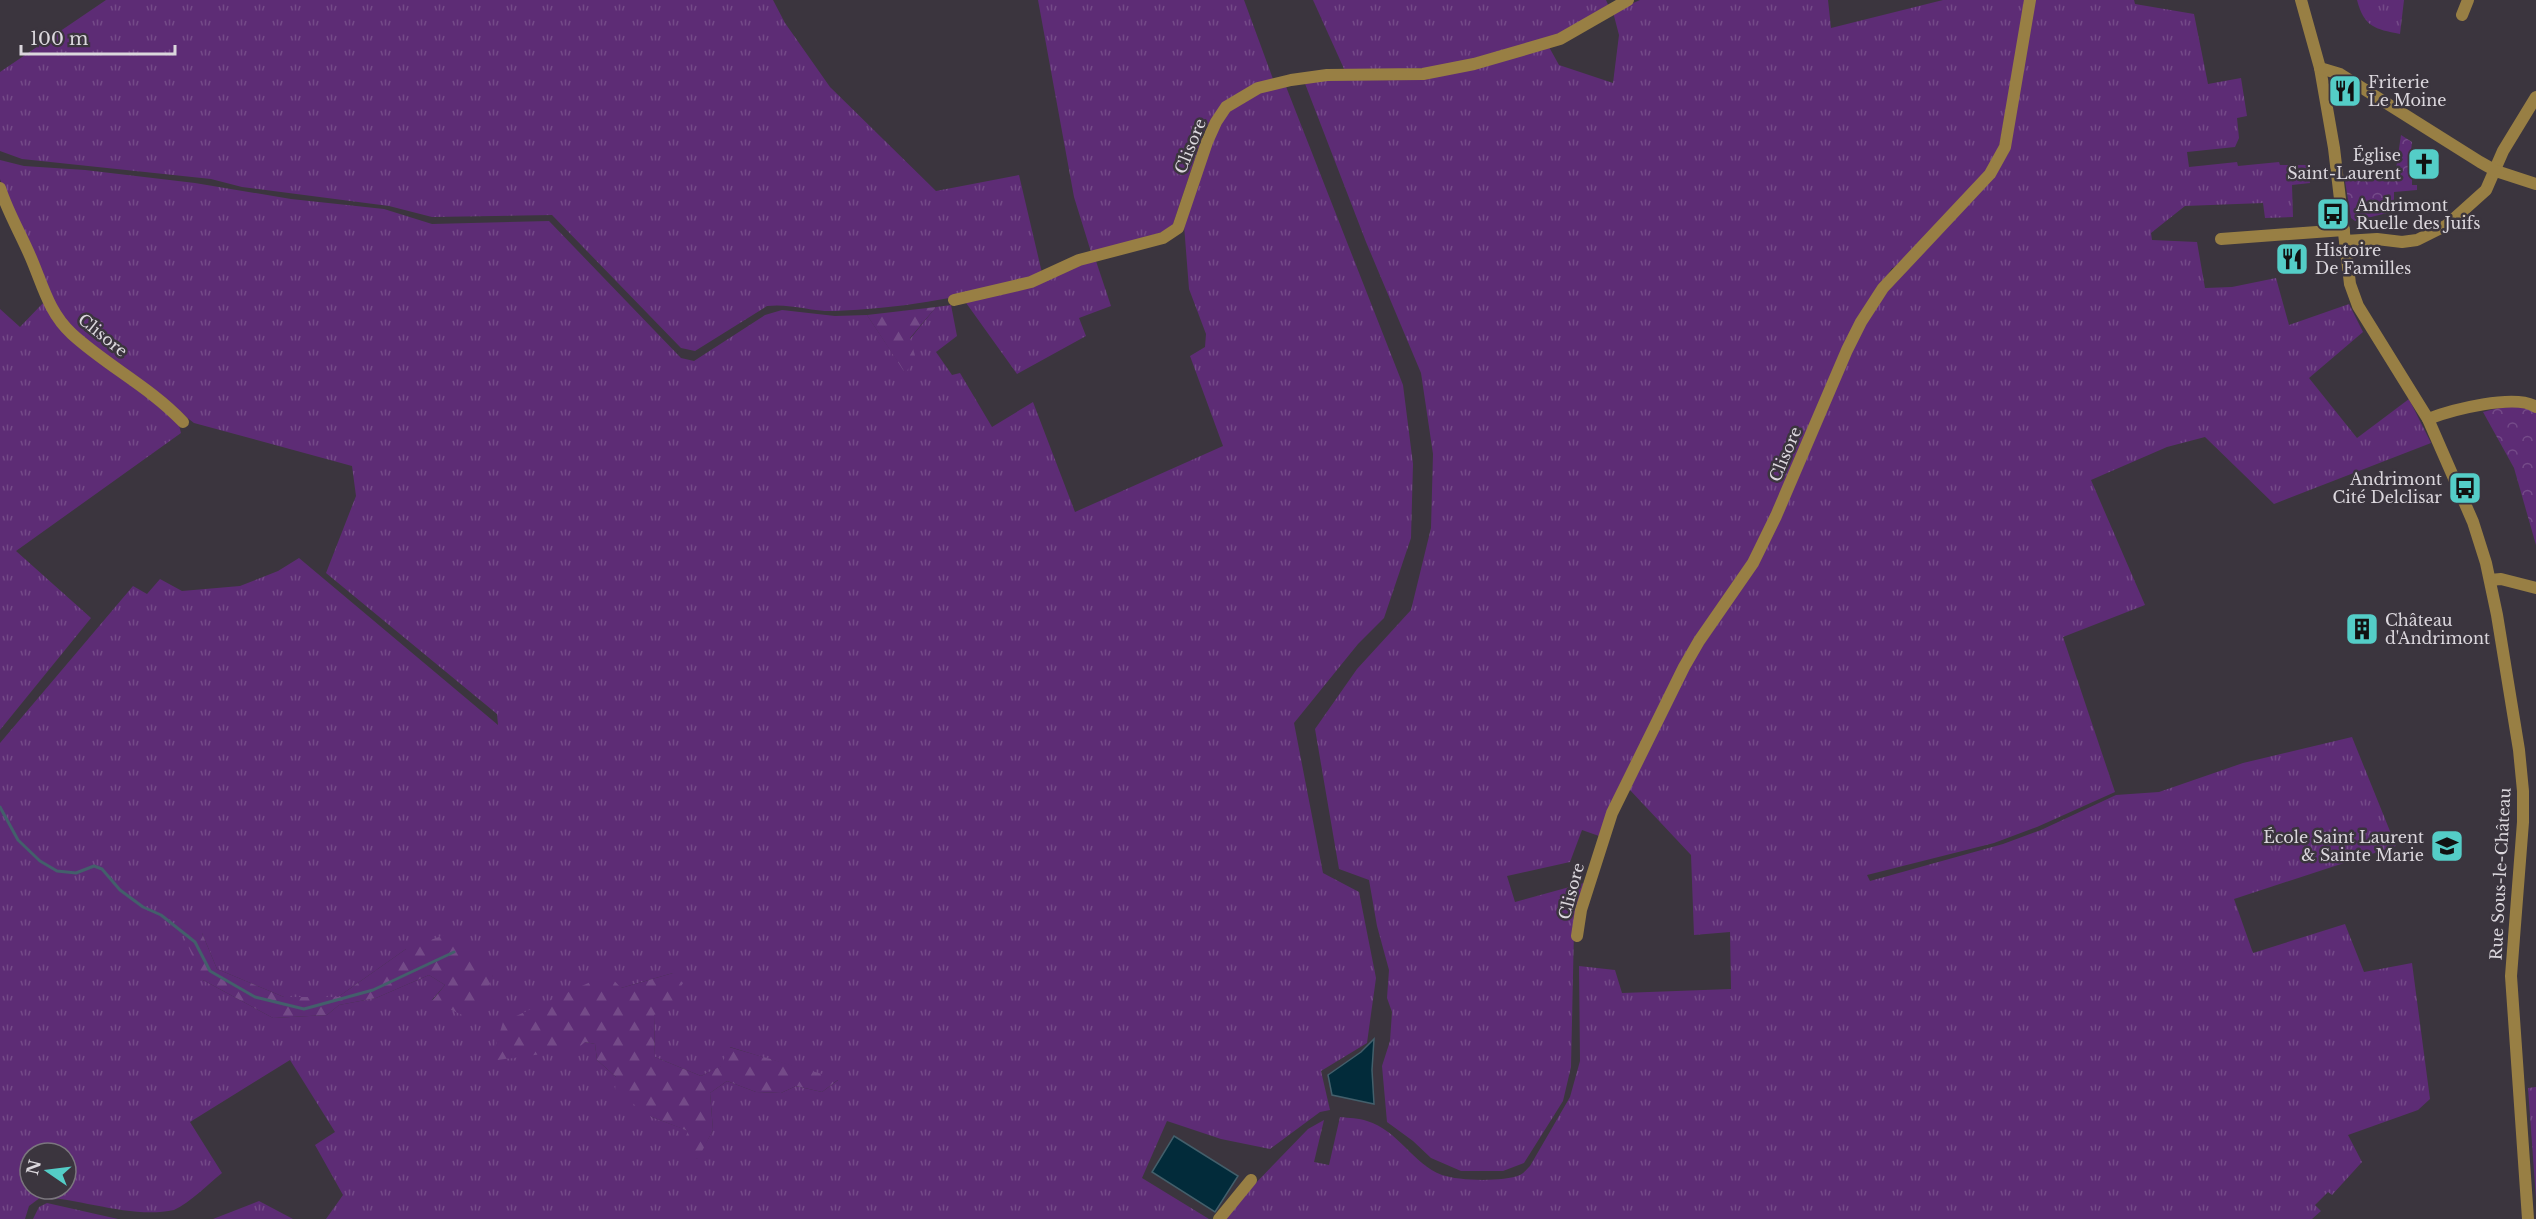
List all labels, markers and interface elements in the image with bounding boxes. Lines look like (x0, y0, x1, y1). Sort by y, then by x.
scale bar (21, 18, 176, 56)
text: 100 m (30, 28, 88, 50)
place label: Friterie Le Moine (2368, 72, 2447, 110)
restaurant icon: Friterie Le Moine (2327, 73, 2363, 109)
street label: Clisore (1170, 115, 1210, 177)
place label: Église Saint-Laurent (2287, 145, 2401, 183)
church icon: Église Saint-Laurent (2406, 146, 2442, 182)
place label: Andrimont Ruelle des Juifs (2355, 195, 2480, 233)
bus stop icon: Andrimont Ruelle des Juifs (2315, 196, 2351, 232)
place label: Histoire De Familles (2315, 240, 2411, 278)
restaurant icon: Histoire De Familles (2274, 241, 2310, 277)
street label: Clisore (74, 309, 132, 361)
street label: Clisore (1764, 423, 1806, 485)
place label: Andrimont Cité Delclisar (2332, 469, 2442, 507)
bus stop icon: Andrimont Cité Delclisar (2447, 470, 2483, 506)
place label: Château d'Andrimont (2385, 610, 2490, 648)
building icon: Château d'Andrimont (2344, 611, 2380, 647)
street label: Rue Sous-le-Château (2485, 787, 2515, 961)
place label: École Saint Laurent & Sainte Marie (2263, 827, 2424, 865)
school or university icon: École Saint Laurent & Sainte Marie (2429, 828, 2465, 864)
street label: Clisore (1554, 860, 1588, 922)
north arrow (18, 1141, 78, 1201)
text: N (22, 1158, 45, 1177)

